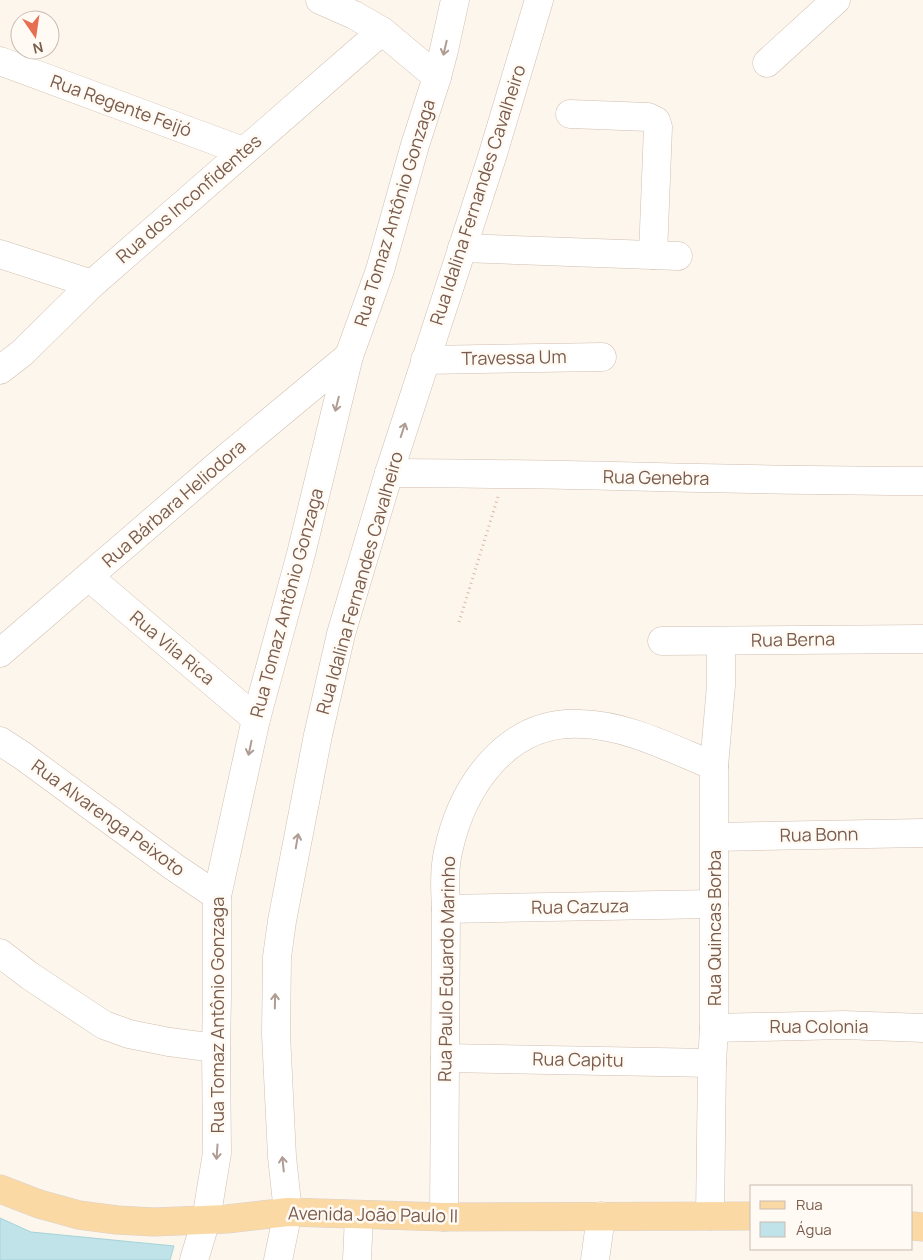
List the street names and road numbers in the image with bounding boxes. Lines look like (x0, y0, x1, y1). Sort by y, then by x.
street label: Rua Idalina Fernandes Cavalheiro (424, 62, 531, 328)
street label: Rua Regente Feijó (47, 68, 195, 142)
street label: Rua Tomaz Antônio Gonzaga (348, 96, 440, 329)
street label: Rua dos Inconfidentes (111, 128, 266, 268)
street label: Travessa Um (461, 344, 567, 370)
street label: Rua Bárbara Heliodora (96, 434, 250, 572)
street label: Rua Idalina Fernandes Cavalheiro (310, 449, 408, 717)
street label: Rua Genebra (603, 464, 709, 490)
street label: Rua Tomaz Antônio Gonzaga (244, 485, 328, 720)
street label: Rua Vila Rica (125, 605, 220, 690)
street label: Rua Berna (751, 626, 835, 652)
street label: Rua Alvarenga Peixoto (27, 753, 190, 881)
street label: Rua Bonn (779, 821, 859, 847)
street label: Rua Quincas Borba (702, 850, 726, 1006)
street label: Rua Paulo Eduardo Marinho (432, 856, 460, 1082)
street label: Rua Cazuza (531, 893, 629, 919)
street label: Rua Tomaz Antônio Gonzaga (205, 897, 229, 1133)
street label: Rua Colonia (770, 1014, 868, 1038)
street label: Rua Capitu (532, 1046, 624, 1072)
street label: Avenida João Paulo II (288, 1201, 458, 1227)

